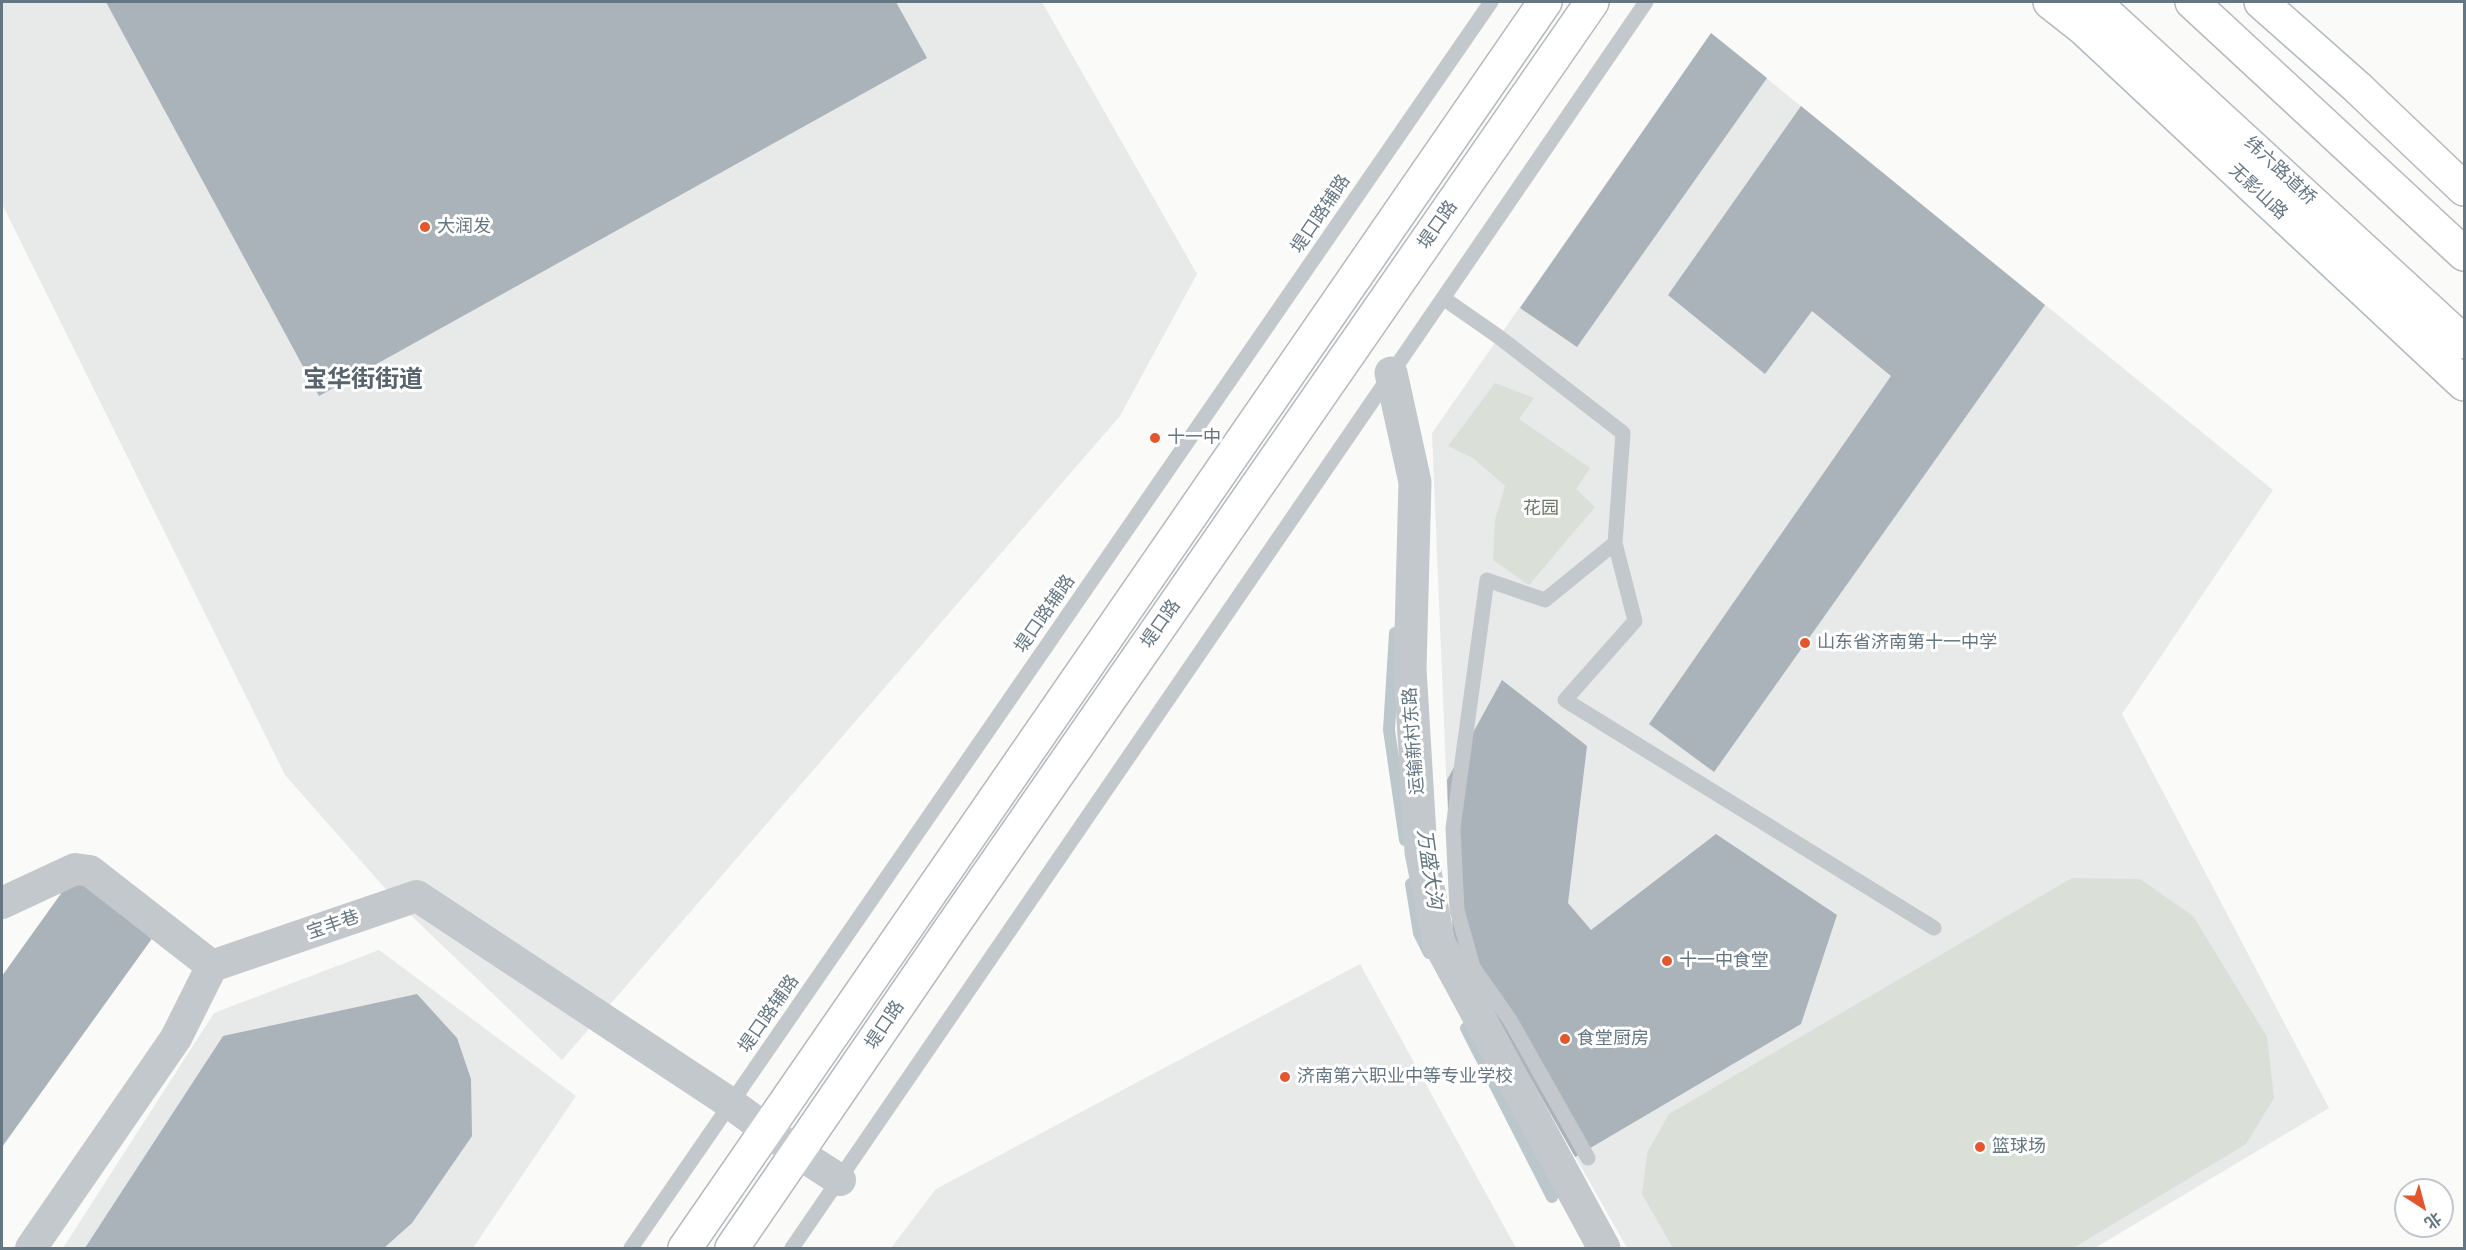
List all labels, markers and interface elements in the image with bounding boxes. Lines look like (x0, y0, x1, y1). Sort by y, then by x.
street label: 纬六路道桥 (2240, 132, 2320, 210)
street label: 无影山路 (2224, 160, 2292, 224)
street label: 堤口路辅路 (1287, 171, 1355, 257)
street label: 堤口路 (1414, 197, 1462, 253)
place label: 大润发 (437, 216, 491, 238)
marker: 大润发 (418, 220, 432, 234)
district label: 宝华街街道 (303, 366, 423, 394)
place label: 十一中 (1167, 427, 1221, 449)
marker: 十一中 (1148, 431, 1162, 445)
park label: 花园 (1523, 498, 1559, 520)
street label: 堤口路辅路 (1010, 571, 1080, 657)
street label: 堤口路 (1137, 596, 1185, 652)
place label: 山东省济南第十一中学 (1817, 632, 1997, 654)
marker: 山东省济南第十一中学 (1798, 636, 1812, 650)
street label: 运输新村东路 (1399, 686, 1429, 796)
water label: 万盛大沟 (1412, 828, 1446, 910)
street label: 宝丰巷 (304, 906, 362, 944)
place label: 十一中食堂 (1679, 950, 1769, 972)
marker: 十一中食堂 (1660, 954, 1674, 968)
street label: 堤口路辅路 (734, 971, 804, 1057)
street label: 堤口路 (861, 997, 909, 1053)
place label: 食堂厨房 (1577, 1028, 1649, 1050)
marker: 食堂厨房 (1558, 1032, 1572, 1046)
place label: 济南第六职业中等专业学校 (1297, 1066, 1513, 1088)
marker: 济南第六职业中等专业学校 (1278, 1070, 1292, 1084)
place label: 篮球场 (1992, 1136, 2046, 1158)
marker: 篮球场 (1973, 1140, 1987, 1154)
north arrow (2394, 1178, 2454, 1238)
text: 北 (2420, 1207, 2446, 1235)

